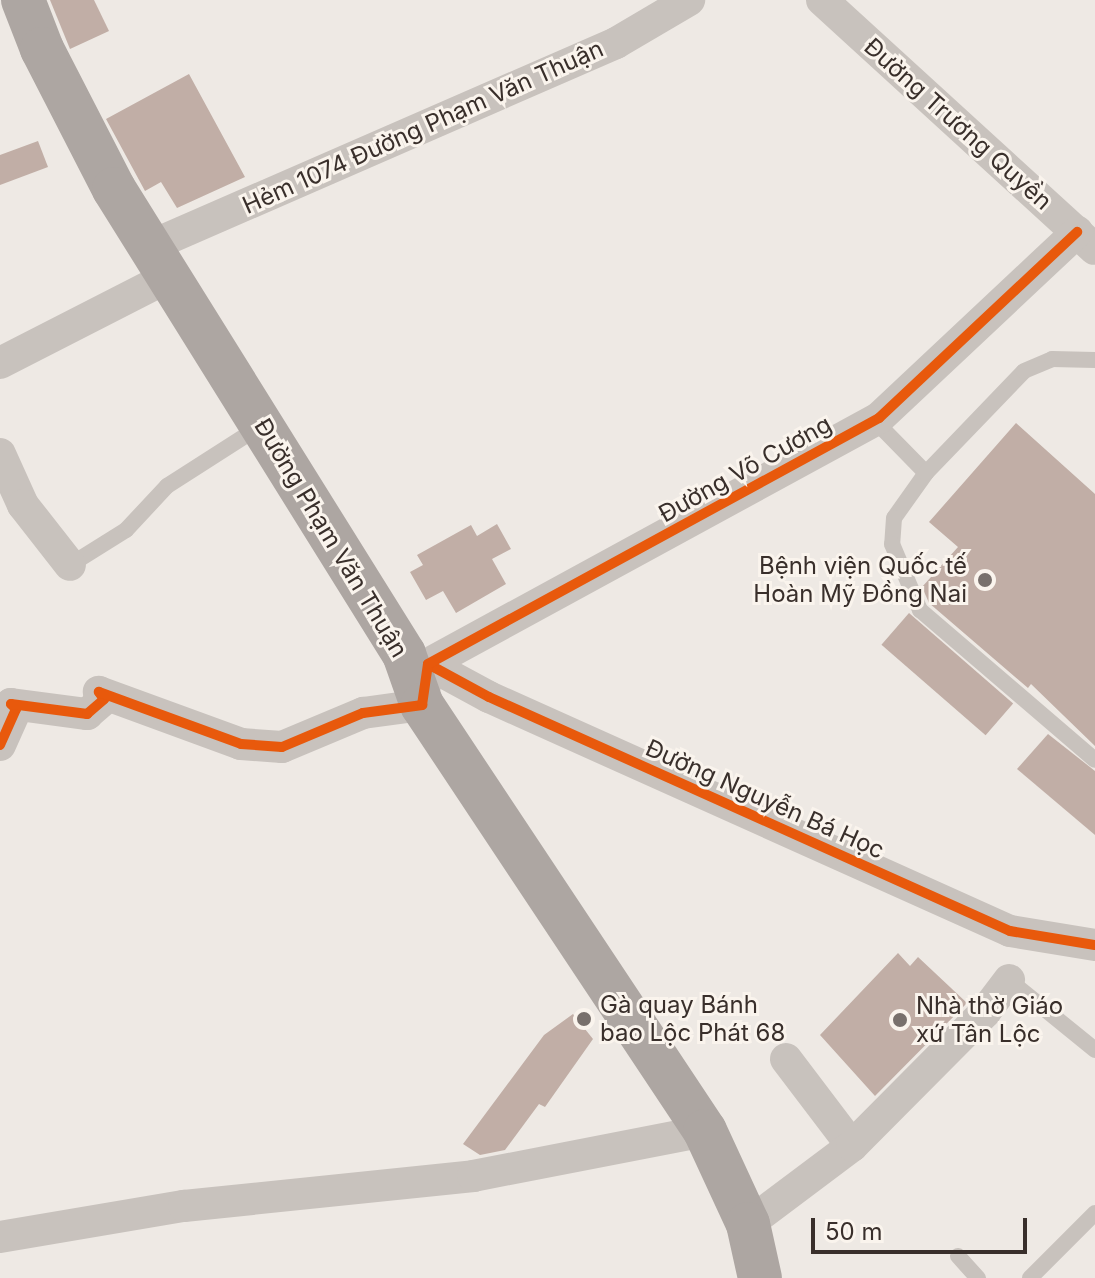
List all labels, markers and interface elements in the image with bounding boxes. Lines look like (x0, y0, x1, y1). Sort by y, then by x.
street label: Đường Trương Quyền (858, 32, 1058, 216)
street label: Hẻm 1074 Đường Phạm Văn Thuận (238, 34, 608, 220)
street label: Đường Võ Cương (654, 410, 836, 528)
street label: Đường Phạm Văn Thuận (248, 413, 414, 663)
place label: Bệnh viện Quốc tế Hoàn Mỹ Đồng Nai (753, 552, 967, 608)
marker: Bệnh viện Quốc tế Hoàn Mỹ Đồng Nai (974, 569, 996, 591)
street label: Đường Nguyễn Bá Học (641, 733, 889, 865)
place label: Gà quay Bánh bao Lộc Phát 68 (600, 991, 785, 1047)
place label: Nhà thờ Giáo xứ Tân Lộc (916, 992, 1063, 1048)
marker: Gà quay Bánh bao Lộc Phát 68 (575, 1010, 593, 1028)
marker: Nhà thờ Giáo xứ Tân Lộc (891, 1011, 909, 1029)
scale bar (815, 1202, 1031, 1252)
text: 50 m (825, 1217, 883, 1246)

